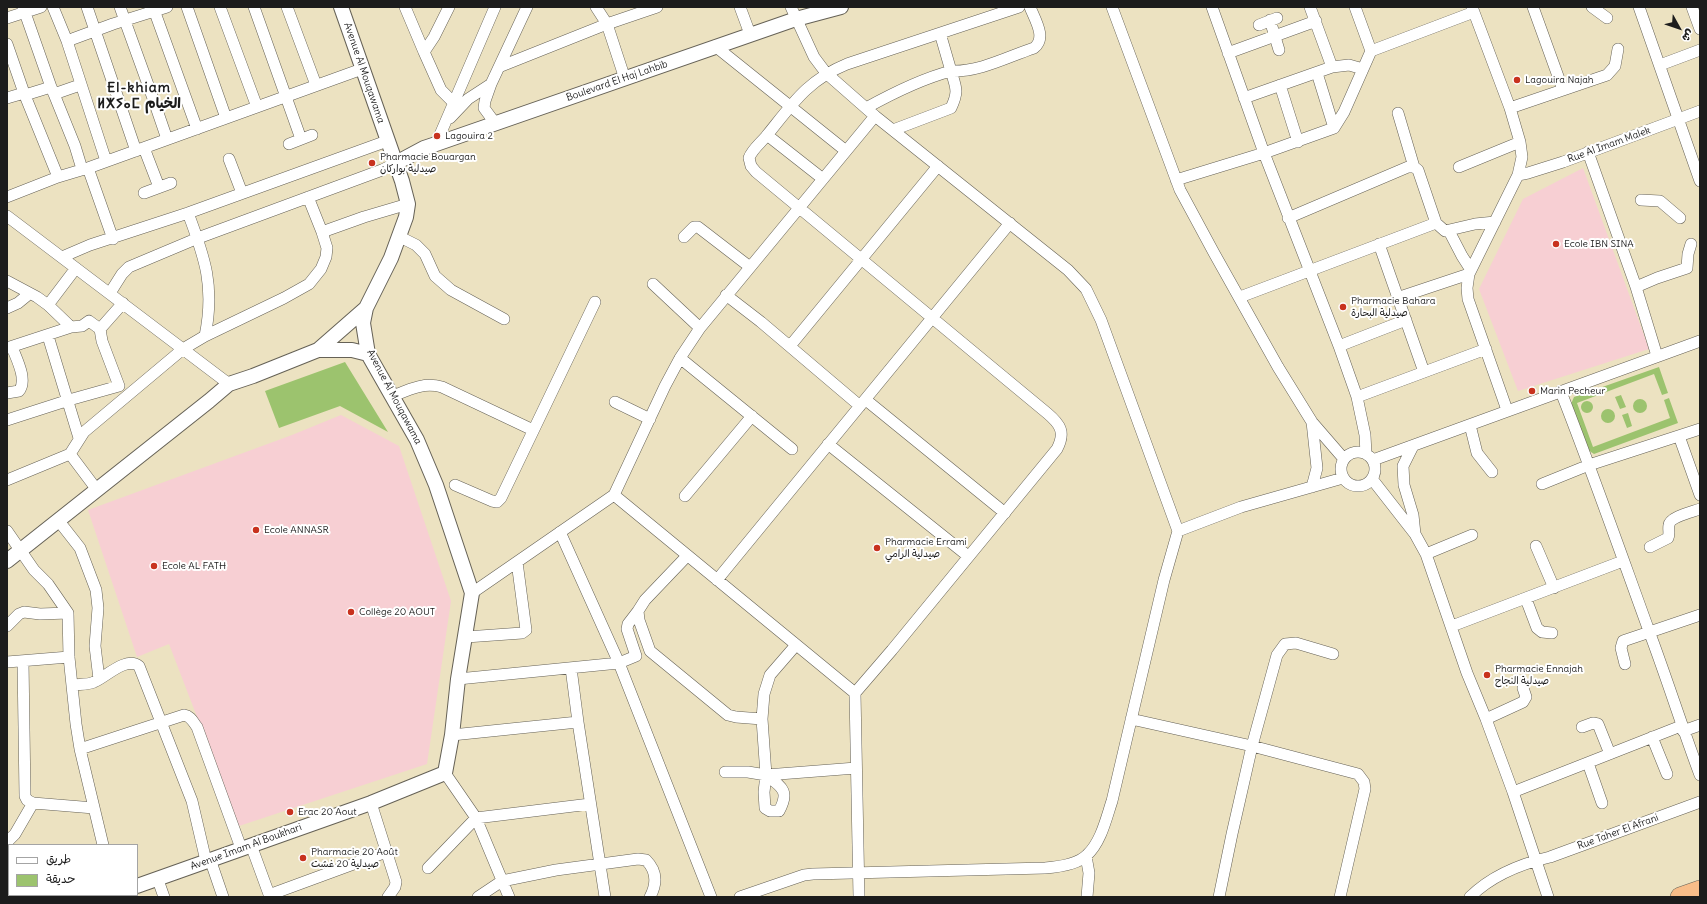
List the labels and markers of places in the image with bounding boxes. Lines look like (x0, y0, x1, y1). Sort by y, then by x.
place label: Lagouira Najah (1525, 74, 1594, 86)
marker: Lagouira Najah (1512, 75, 1522, 85)
place label: Lagouira 2 (445, 130, 493, 142)
marker: Lagouira 2 (432, 131, 442, 141)
place label: Pharmacie Bouargan صيدلية بواركان (380, 151, 476, 174)
marker: Pharmacie Bouargan صيدلية بواركان (367, 158, 377, 168)
place label: Ecole IBN SINA (1564, 238, 1634, 250)
marker: Ecole IBN SINA (1551, 239, 1561, 249)
place label: Pharmacie Bahara صيدلية البحارة (1351, 295, 1436, 318)
marker: Pharmacie Bahara صيدلية البحارة (1338, 302, 1348, 312)
place label: Marin Pecheur (1540, 385, 1605, 397)
marker: Marin Pecheur (1527, 386, 1537, 396)
place label: Ecole ANNASR (264, 524, 329, 536)
marker: Ecole ANNASR (251, 525, 261, 535)
place label: Pharmacie Errami صيدلية الرامي (885, 536, 967, 560)
marker: Pharmacie Errami صيدلية الرامي (872, 543, 882, 553)
place label: Ecole AL FATH (162, 560, 226, 572)
marker: Ecole AL FATH (149, 561, 159, 571)
place label: Collège 20 AOUT (359, 606, 435, 618)
marker: Collège 20 AOUT (346, 607, 356, 617)
place label: Pharmacie Ennajah صيدلية النجاح (1495, 663, 1583, 686)
marker: Pharmacie Ennajah صيدلية النجاح (1482, 670, 1492, 680)
place label: Erac 20 Aout (298, 806, 357, 818)
marker: Erac 20 Aout (285, 807, 295, 817)
place label: Pharmacie 20 Août صيدلية 20 غشت (311, 846, 398, 870)
marker: Pharmacie 20 Août صيدلية 20 غشت (298, 853, 308, 863)

